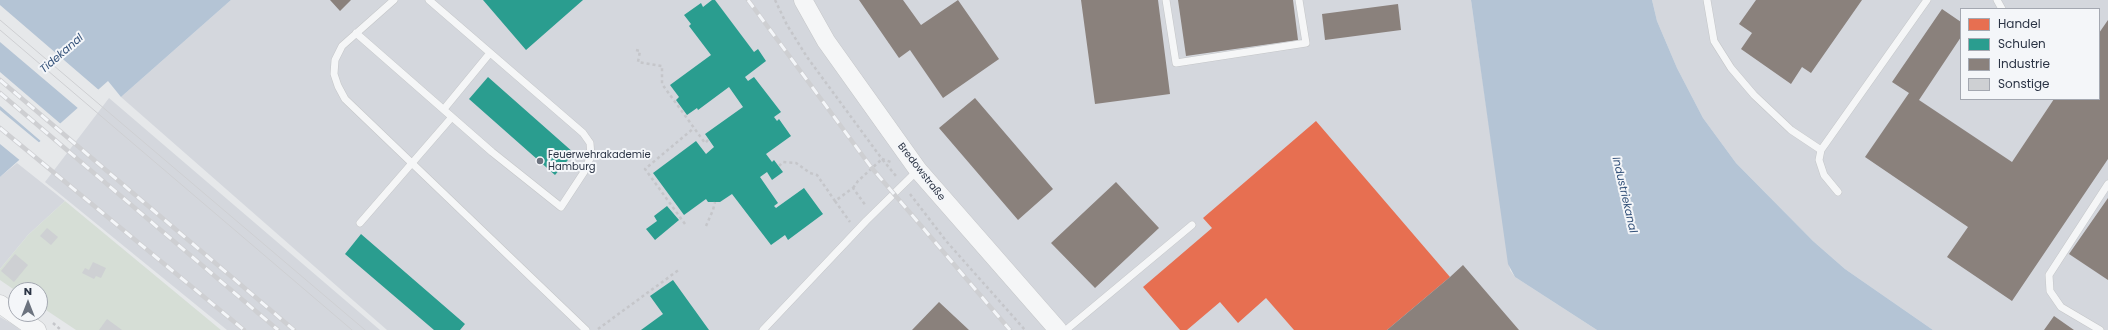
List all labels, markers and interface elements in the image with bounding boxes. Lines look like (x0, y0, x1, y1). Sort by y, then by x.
legend (1960, 8, 2100, 100)
text: Handel (1998, 15, 2041, 32)
water label: Tidekanal (38, 32, 86, 76)
text: Schulen (1998, 35, 2046, 52)
text: Industrie (1998, 55, 2050, 72)
text: Sonstige (1998, 75, 2050, 92)
street label: Bredowstraße (895, 141, 947, 203)
place label: Feuerwehrakademie Hamburg (548, 149, 651, 172)
marker: Feuerwehrakademie Hamburg (535, 156, 545, 166)
water label: Industriekanal (1609, 156, 1639, 234)
north arrow (8, 282, 48, 322)
text: N (24, 283, 32, 299)

